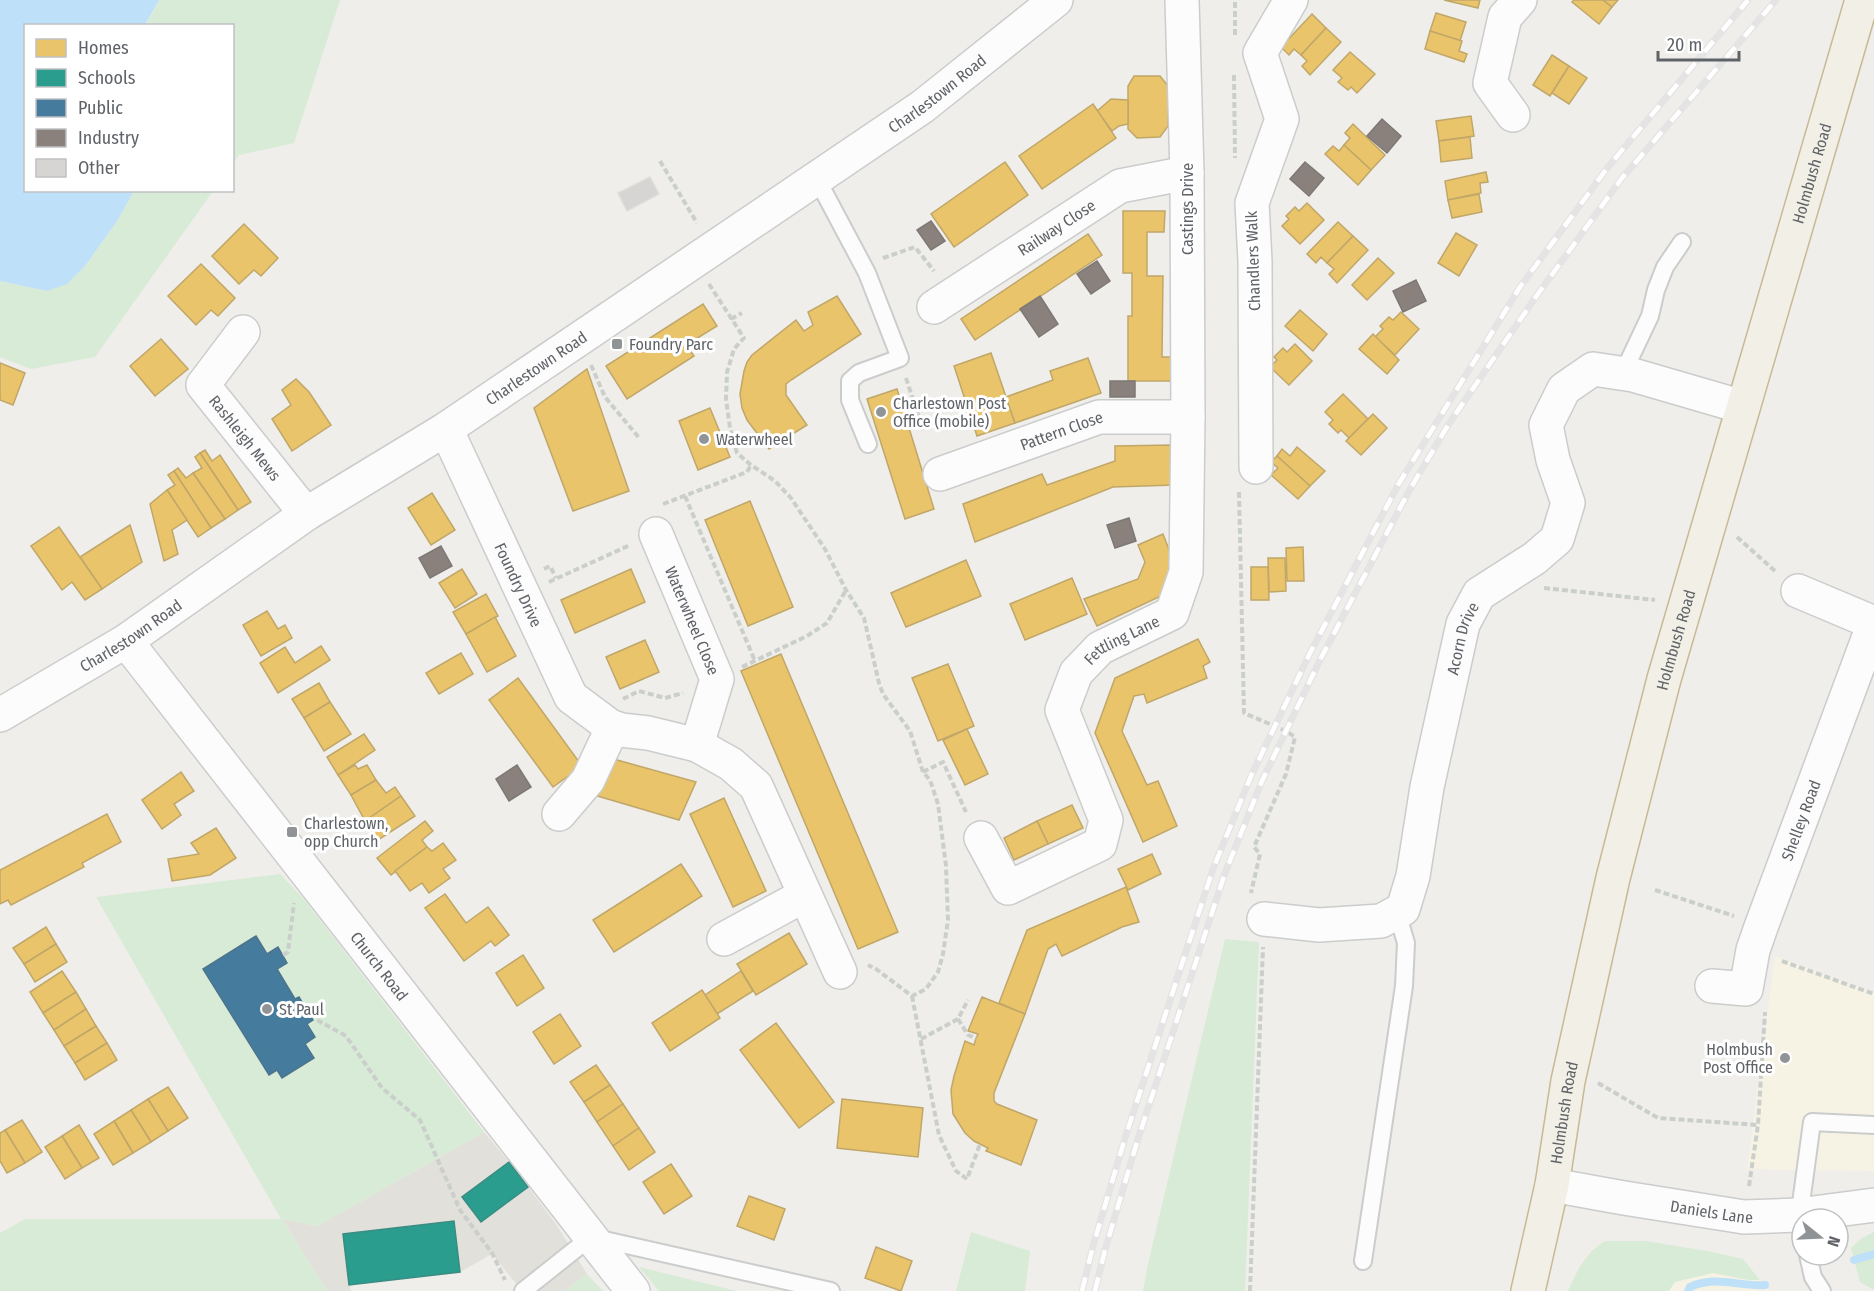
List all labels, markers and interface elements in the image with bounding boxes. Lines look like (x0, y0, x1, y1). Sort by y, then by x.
legend (24, 24, 234, 192)
scale bar (1658, 24, 1739, 62)
text: 20 m (1667, 34, 1702, 56)
text: Homes (78, 37, 129, 59)
street label: Charlestown Road (884, 50, 990, 137)
text: Schools (78, 67, 136, 89)
text: Public (78, 97, 123, 119)
street label: Holmbush Road (1788, 121, 1835, 226)
text: Industry (78, 127, 139, 149)
text: Other (78, 157, 121, 179)
street label: Castings Drive (1178, 163, 1197, 255)
street label: Railway Close (1014, 195, 1099, 260)
street label: Chandlers Walk (1242, 210, 1264, 311)
street label: Charlestown Road (482, 327, 590, 409)
place label: Foundry Parc (629, 335, 713, 354)
marker: Foundry Parc (610, 337, 624, 351)
street label: Rashleigh Mews (205, 391, 285, 485)
place label: Charlestown Post Office (mobile) (893, 394, 1007, 431)
marker: Charlestown Post Office (mobile) (874, 405, 888, 419)
street label: Pattern Close (1017, 407, 1105, 454)
place label: Waterwheel (716, 430, 793, 449)
marker: Waterwheel (697, 432, 711, 446)
street label: Foundry Drive (491, 540, 547, 630)
street label: Waterwheel Close (661, 564, 724, 678)
street label: Holmbush Road (1652, 587, 1699, 692)
street label: Charlestown Road (76, 595, 185, 676)
street label: Acorn Drive (1443, 599, 1482, 676)
street label: Fettling Lane (1080, 611, 1162, 668)
street label: Shelley Road (1777, 777, 1824, 863)
place label: Charlestown, opp Church (304, 814, 388, 851)
marker: Charlestown, opp Church (285, 825, 299, 839)
street label: Church Road (347, 928, 412, 1004)
place label: St Paul (279, 1000, 324, 1019)
marker: St Paul (260, 1002, 274, 1016)
place label: Holmbush Post Office (1703, 1040, 1773, 1077)
marker: Holmbush Post Office (1778, 1051, 1792, 1065)
street label: Holmbush Road (1546, 1059, 1582, 1165)
street label: Daniels Lane (1669, 1196, 1753, 1227)
north arrow (1790, 1207, 1850, 1267)
text: N (1823, 1234, 1844, 1249)

